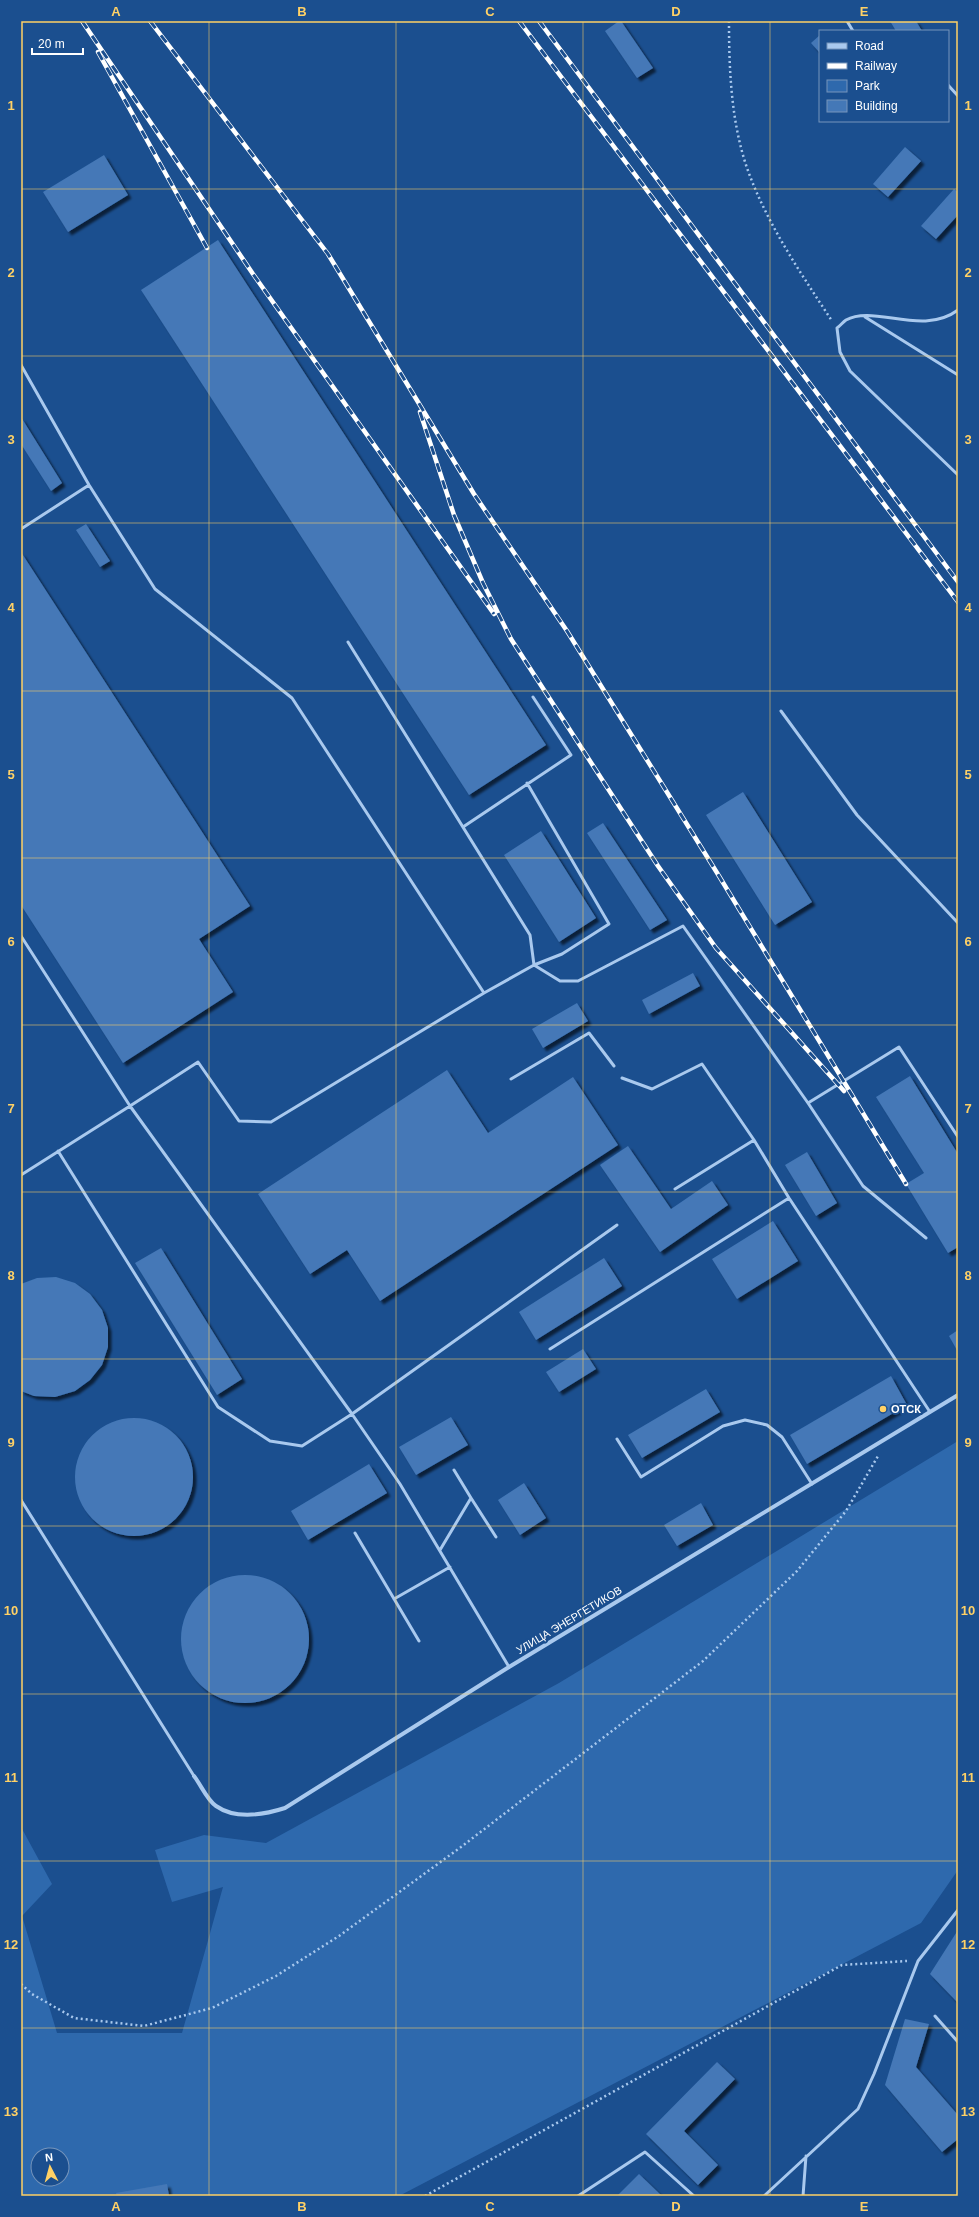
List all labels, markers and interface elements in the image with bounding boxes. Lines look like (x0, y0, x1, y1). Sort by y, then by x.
text: A (111, 4, 121, 19)
text: B (297, 4, 307, 19)
text: C (485, 4, 495, 19)
text: D (671, 4, 681, 19)
text: E (860, 4, 869, 19)
scale bar (32, 30, 83, 56)
legend (819, 30, 949, 122)
text: 20 m (38, 37, 65, 51)
text: Road (855, 39, 884, 53)
text: Railway (855, 59, 897, 73)
text: Park (855, 79, 881, 93)
text: 1 (7, 98, 15, 113)
text: 1 (964, 98, 972, 113)
text: Building (855, 99, 898, 113)
text: 2 (7, 265, 15, 280)
text: 2 (964, 265, 972, 280)
text: 3 (7, 432, 15, 447)
text: 3 (964, 432, 972, 447)
text: 4 (7, 600, 15, 615)
text: 4 (964, 600, 972, 615)
text: 5 (7, 767, 15, 782)
text: 5 (964, 767, 972, 782)
text: 6 (7, 934, 15, 949)
text: 6 (964, 934, 972, 949)
text: 7 (7, 1101, 15, 1116)
text: 7 (964, 1101, 972, 1116)
text: 8 (7, 1268, 15, 1283)
text: 8 (964, 1268, 972, 1283)
place label: ОТСК (891, 1403, 921, 1415)
marker: ОТСК (878, 1404, 888, 1414)
text: 9 (7, 1435, 15, 1450)
text: 9 (964, 1435, 972, 1450)
street label: УЛИЦА ЭНЕРГЕТИКОВ (514, 1584, 624, 1656)
text: 10 (4, 1603, 18, 1618)
text: 10 (961, 1603, 975, 1618)
text: 11 (4, 1770, 18, 1785)
text: 11 (961, 1770, 975, 1785)
text: 12 (4, 1937, 18, 1952)
text: 12 (961, 1937, 975, 1952)
text: 13 (4, 2104, 18, 2119)
text: 13 (961, 2104, 975, 2119)
north arrow (30, 2147, 70, 2187)
text: N (44, 2151, 54, 2163)
text: A (111, 2199, 121, 2214)
text: B (297, 2199, 307, 2214)
text: C (485, 2199, 495, 2214)
text: D (671, 2199, 681, 2214)
text: E (860, 2199, 869, 2214)

